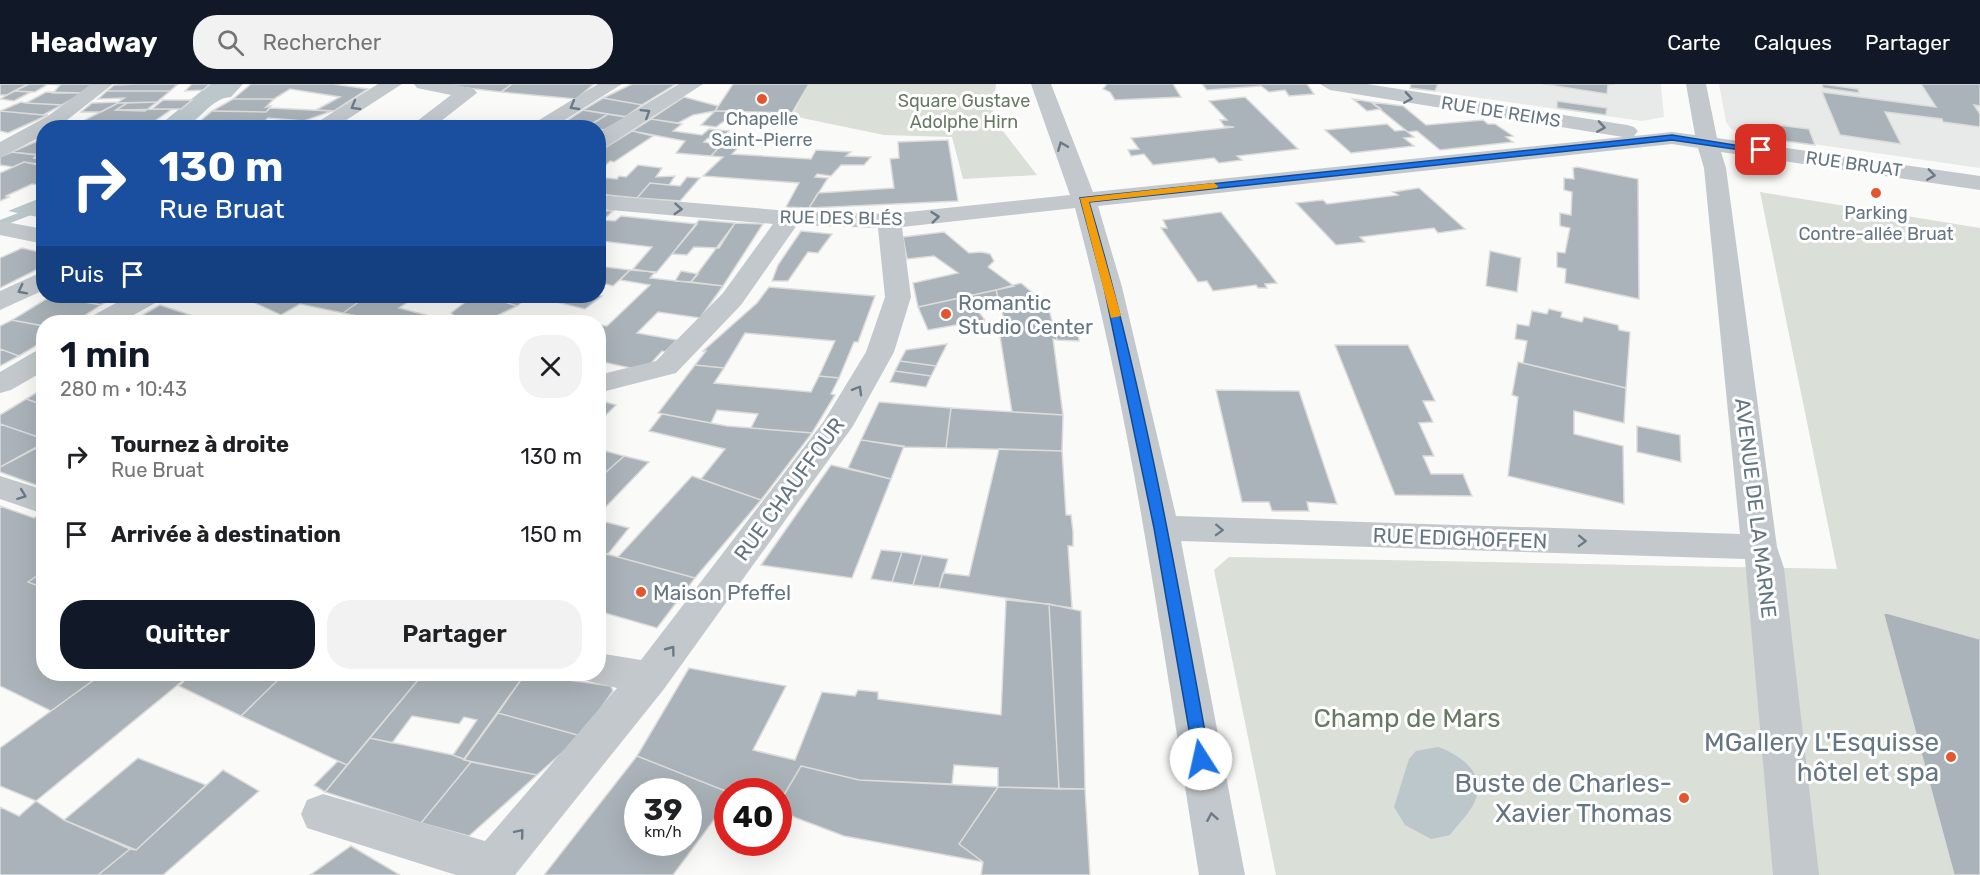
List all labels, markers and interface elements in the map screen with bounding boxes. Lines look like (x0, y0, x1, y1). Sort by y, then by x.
search box (193, 15, 613, 69)
text: Headway (30, 26, 157, 59)
icon: search (214, 26, 247, 59)
text: Rechercher (262, 29, 381, 56)
text: Carte (1667, 30, 1721, 55)
text: Calques (1754, 30, 1832, 55)
text: Partager (1865, 30, 1950, 55)
park label: Square Gustave Adolphe Hirn (898, 90, 1030, 133)
one-way arrow (1404, 91, 1413, 103)
marker: Chapelle Saint-Pierre (755, 92, 769, 106)
street label: RUE DE REIMS (1440, 92, 1562, 132)
one-way arrow (351, 98, 361, 110)
one-way arrow (570, 99, 580, 110)
place label: Chapelle Saint-Pierre (711, 108, 813, 151)
one-way arrow (639, 110, 650, 121)
one-way arrow (1596, 120, 1606, 132)
pin (1735, 124, 1786, 175)
icon: arrive (1744, 133, 1777, 166)
one-way arrow (1057, 141, 1069, 152)
text: 130 m (159, 142, 284, 192)
icon: right (60, 144, 138, 222)
street label: RUE BRUAT (1804, 146, 1904, 182)
one-way arrow (1926, 169, 1936, 181)
marker: Parking Contre-allée Bruat (1869, 186, 1883, 200)
text: Rue Bruat (159, 193, 285, 225)
one-way arrow (673, 202, 682, 215)
place label: Parking Contre-allée Bruat (1798, 202, 1954, 245)
street label: RUE DES BLÉS (779, 206, 903, 230)
one-way arrow (930, 211, 940, 223)
icon: arrive (116, 258, 149, 291)
text: Puis (60, 261, 104, 288)
one-way arrow (17, 283, 28, 295)
place label: Romantic Studio Center (958, 290, 1093, 339)
marker: Romantic Studio Center (939, 307, 953, 321)
text: 1 min (60, 333, 151, 376)
button: close (519, 335, 582, 398)
text: 280 m · 10:43 (60, 377, 187, 401)
one-way arrow (851, 385, 862, 396)
street label: AVENUE DE LA MARNE (1730, 397, 1782, 619)
street label: RUE CHAUFFOUR (729, 412, 849, 566)
text: Tournez à droite (111, 431, 289, 458)
icon: right (60, 440, 93, 473)
text: 130 m (520, 443, 582, 470)
text: Rue Bruat (111, 458, 204, 482)
one-way arrow (16, 488, 27, 500)
icon: arrive (60, 518, 93, 551)
text: Arrivée à destination (111, 521, 341, 548)
text: 150 m (521, 521, 582, 548)
street label: RUE EDIGHOFFEN (1372, 522, 1548, 554)
one-way arrow (1215, 524, 1224, 536)
one-way arrow (1577, 535, 1586, 548)
place label: Maison Pfeffel (653, 580, 791, 605)
marker: Maison Pfeffel (634, 585, 648, 599)
button: Quitter (60, 600, 315, 669)
button: Partager (327, 600, 582, 669)
one-way arrow (664, 646, 675, 657)
park label: Champ de Mars (1313, 703, 1501, 734)
position arrow (1169, 727, 1233, 791)
place label: MGallery L'Esquisse hôtel et spa (1704, 727, 1939, 788)
marker: MGallery L'Esquisse hôtel et spa (1944, 750, 1958, 764)
place label: Buste de Charles- Xavier Thomas (1454, 768, 1672, 829)
speed limit sign: 40 (714, 778, 792, 856)
marker: Buste de Charles- Xavier Thomas (1677, 791, 1691, 805)
text: 39 (644, 792, 683, 828)
one-way arrow (1206, 813, 1219, 823)
text: km/h (644, 823, 682, 841)
one-way arrow (513, 829, 524, 840)

